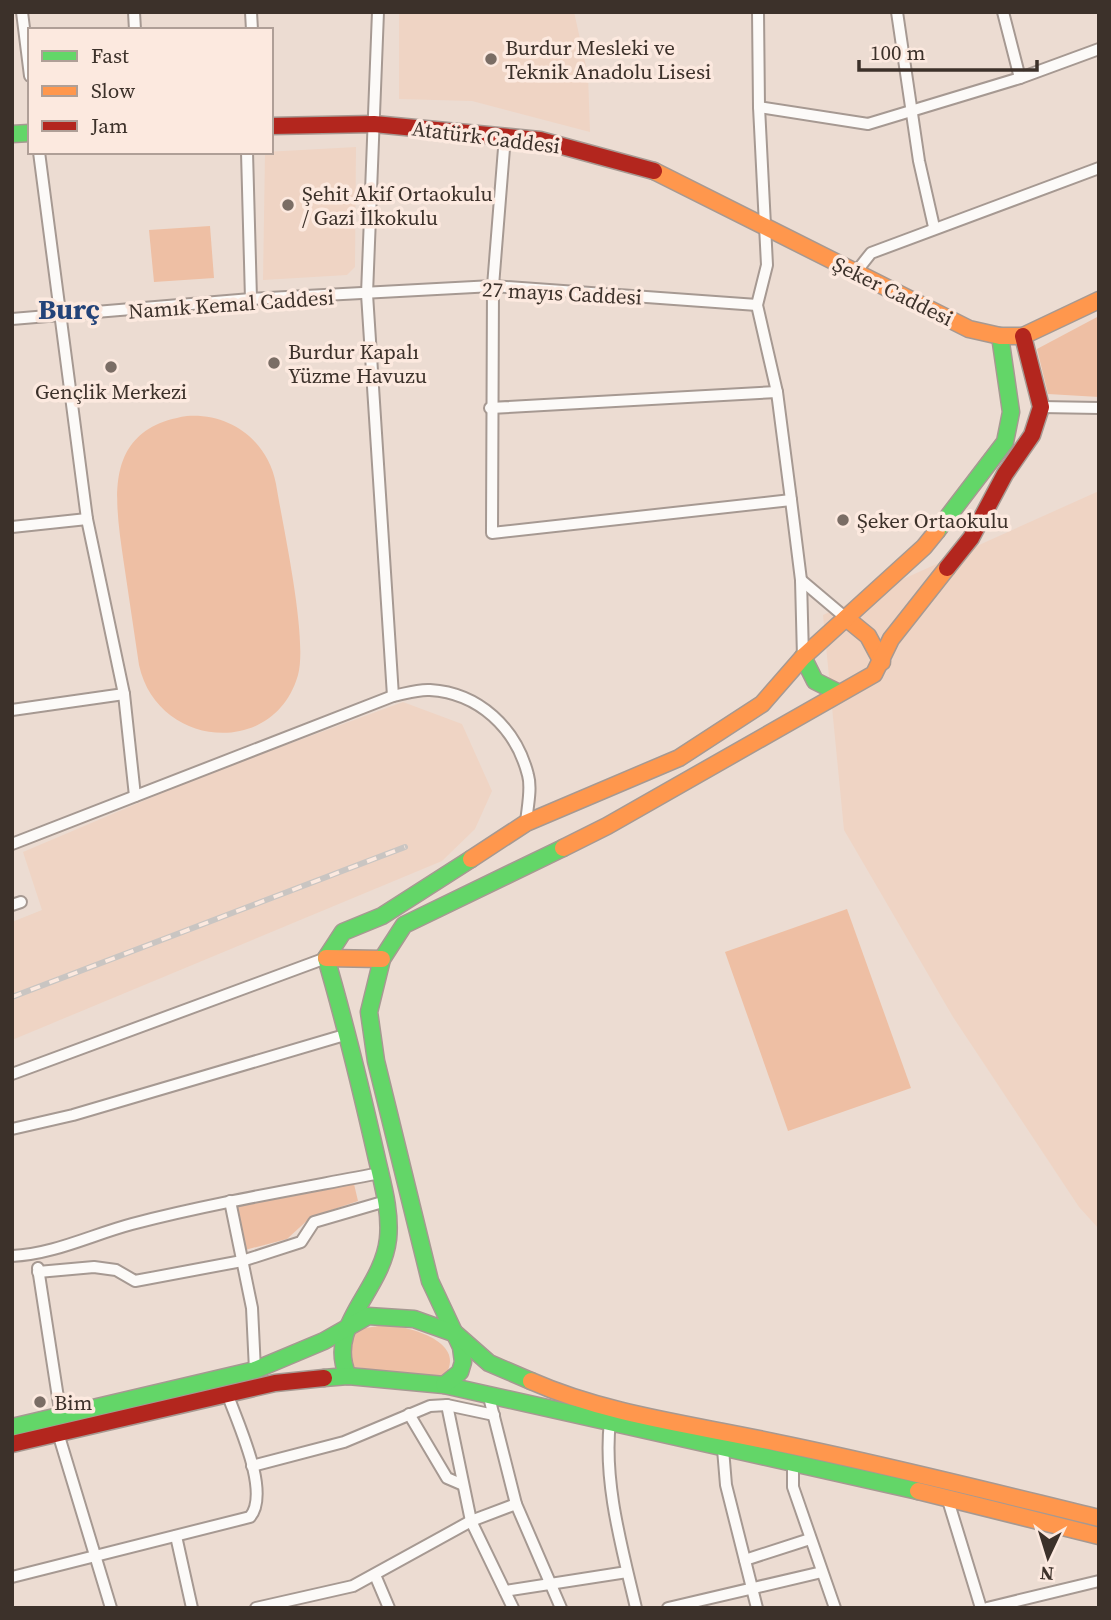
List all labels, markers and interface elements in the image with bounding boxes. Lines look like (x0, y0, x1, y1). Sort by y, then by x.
legend (28, 28, 273, 154)
scale bar (859, 28, 1038, 72)
place label: Burdur Mesleki ve Teknik Anadolu Lisesi (505, 33, 711, 86)
text: 100 m (870, 38, 925, 67)
text: Fast (91, 41, 129, 70)
marker: Burdur Mesleki ve Teknik Anadolu Lisesi (483, 51, 499, 67)
text: Slow (91, 76, 135, 105)
text: Jam (90, 111, 128, 140)
street label: Atatürk Caddesi (410, 114, 562, 160)
place label: Şehit Akif Ortaokulu / Gazi İlkokulu (302, 179, 493, 232)
marker: Şehit Akif Ortaokulu / Gazi İlkokulu (280, 197, 296, 213)
street label: Şeker Caddesi (828, 249, 958, 333)
street label: 27 mayıs Caddesi (481, 274, 643, 312)
street label: Namık Kemal Caddesi (127, 282, 335, 326)
district label: Burç (38, 290, 100, 328)
place label: Burdur Kapalı Yüzme Havuzu (288, 337, 427, 390)
marker: Burdur Kapalı Yüzme Havuzu (266, 355, 282, 371)
marker: Gençlik Merkezi (103, 359, 119, 375)
place label: Gençlik Merkezi (35, 377, 187, 406)
place label: Şeker Ortaokulu (857, 506, 1009, 535)
marker: Şeker Ortaokulu (835, 512, 851, 528)
place label: Bim (54, 1388, 92, 1417)
marker: Bim (32, 1394, 48, 1410)
north arrow (1013, 1522, 1083, 1592)
text: N (1039, 1560, 1055, 1587)

